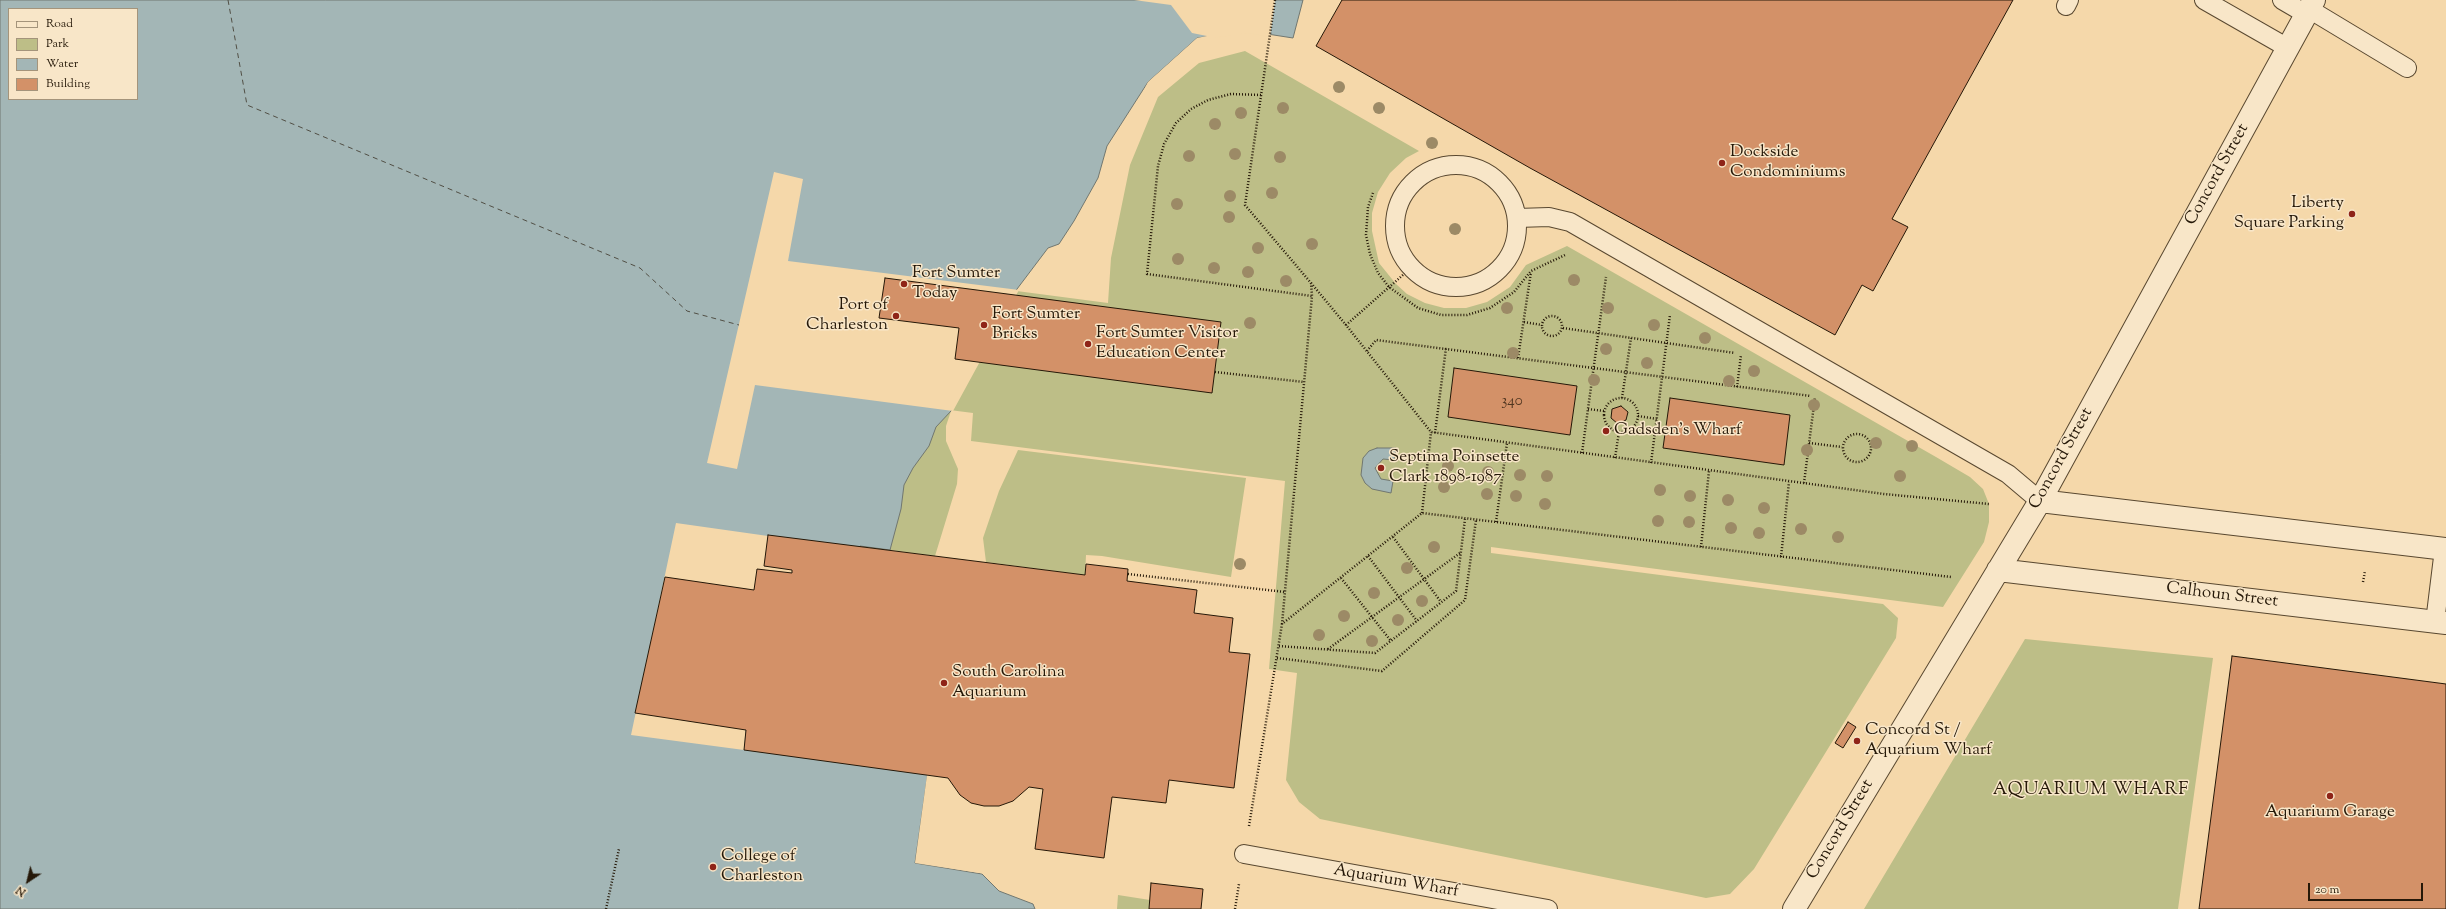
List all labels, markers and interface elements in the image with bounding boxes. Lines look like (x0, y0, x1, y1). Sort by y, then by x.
legend (8, 8, 138, 100)
text: Road (46, 15, 73, 33)
text: Park (46, 35, 69, 53)
text: Water (46, 55, 78, 73)
text: Building (46, 75, 90, 93)
street label: Concord Street (2182, 121, 2254, 229)
place label: Dockside Condominiums (1730, 143, 1845, 183)
marker: Dockside Condominiums (1717, 158, 1727, 168)
place label: Liberty Square Parking (2234, 194, 2344, 234)
marker: Liberty Square Parking (2347, 209, 2357, 219)
place label: Fort Sumter Today (912, 264, 1000, 304)
marker: Fort Sumter Today (899, 279, 909, 289)
place label: Port of Charleston (806, 296, 888, 336)
place label: Fort Sumter Bricks (992, 305, 1080, 345)
marker: Port of Charleston (891, 311, 901, 321)
marker: Fort Sumter Bricks (979, 320, 989, 330)
place label: Fort Sumter Visitor Education Center (1096, 324, 1238, 364)
marker: Fort Sumter Visitor Education Center (1083, 339, 1093, 349)
house number: 340 (1501, 393, 1523, 411)
street label: Concord Street (2026, 405, 2098, 513)
place label: Gadsden's Wharf (1614, 421, 1742, 441)
marker: Gadsden's Wharf (1601, 426, 1611, 436)
place label: Septima Poinsette Clark 1898-1987 (1389, 448, 1519, 488)
marker: Septima Poinsette Clark 1898-1987 (1376, 463, 1386, 473)
street label: Calhoun Street (2165, 579, 2279, 613)
place label: South Carolina Aquarium (952, 663, 1065, 703)
marker: South Carolina Aquarium (939, 678, 949, 688)
place label: Concord St / Aquarium Wharf (1865, 721, 1992, 761)
marker: Concord St / Aquarium Wharf (1852, 736, 1862, 746)
street label: Concord Street (1803, 776, 1879, 884)
district label: AQUARIUM WHARF (1993, 780, 2189, 802)
marker: Aquarium Garage (2325, 791, 2335, 801)
place label: Aquarium Garage (2265, 803, 2395, 823)
place label: College of Charleston (721, 847, 803, 887)
north arrow (8, 861, 48, 901)
street label: Aquarium Wharf (1332, 861, 1460, 903)
marker: College of Charleston (708, 862, 718, 872)
scale bar (2310, 875, 2425, 901)
text: 20 m (2315, 881, 2339, 899)
text: N (13, 882, 29, 900)

